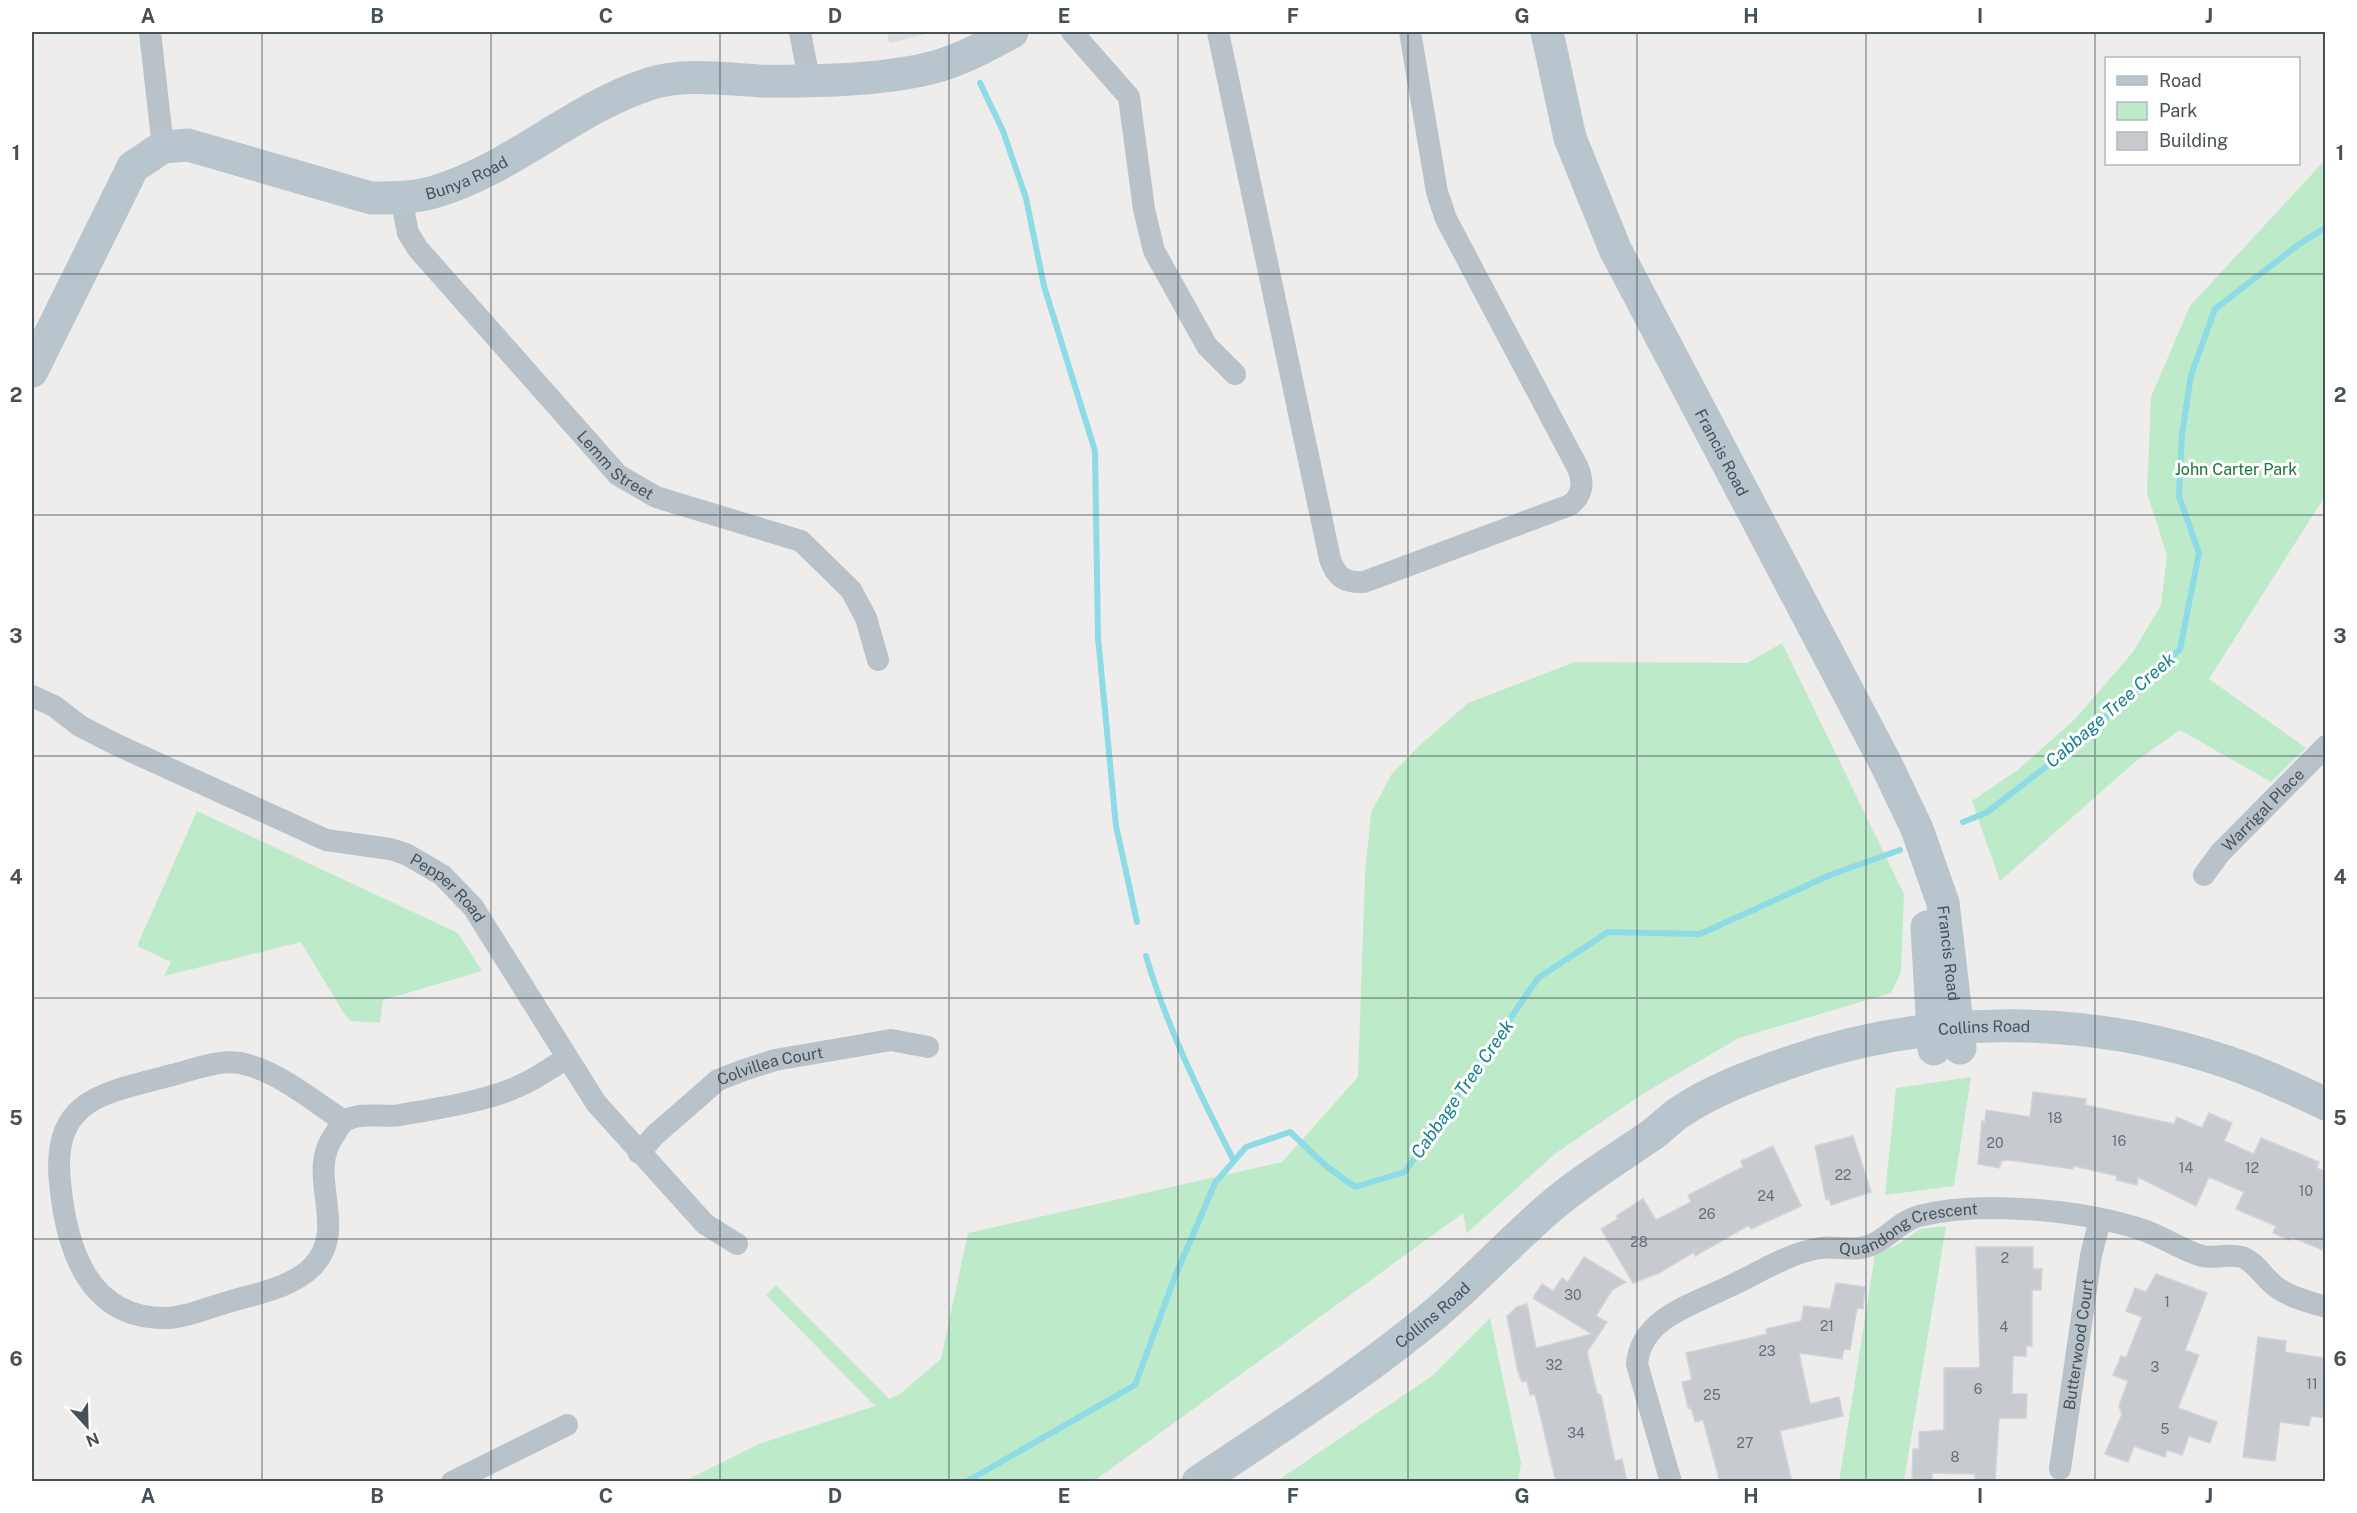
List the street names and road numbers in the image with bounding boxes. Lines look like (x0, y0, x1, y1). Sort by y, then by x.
street label: Bunya Road (423, 152, 511, 203)
street label: Francis Road (1691, 405, 1753, 499)
street label: Lemm Street (573, 426, 657, 503)
street label: Warrigal Place (2218, 764, 2308, 855)
street label: Pepper Road (407, 849, 490, 926)
street label: Francis Road (1934, 904, 1964, 1002)
street label: Collins Road (1937, 1016, 2031, 1039)
street label: Colvillea Court (714, 1042, 824, 1089)
street label: Quandong Crescent (1839, 1199, 1978, 1258)
street label: Butterwood Court (2059, 1277, 2097, 1411)
street label: Collins Road (1391, 1278, 1474, 1352)

